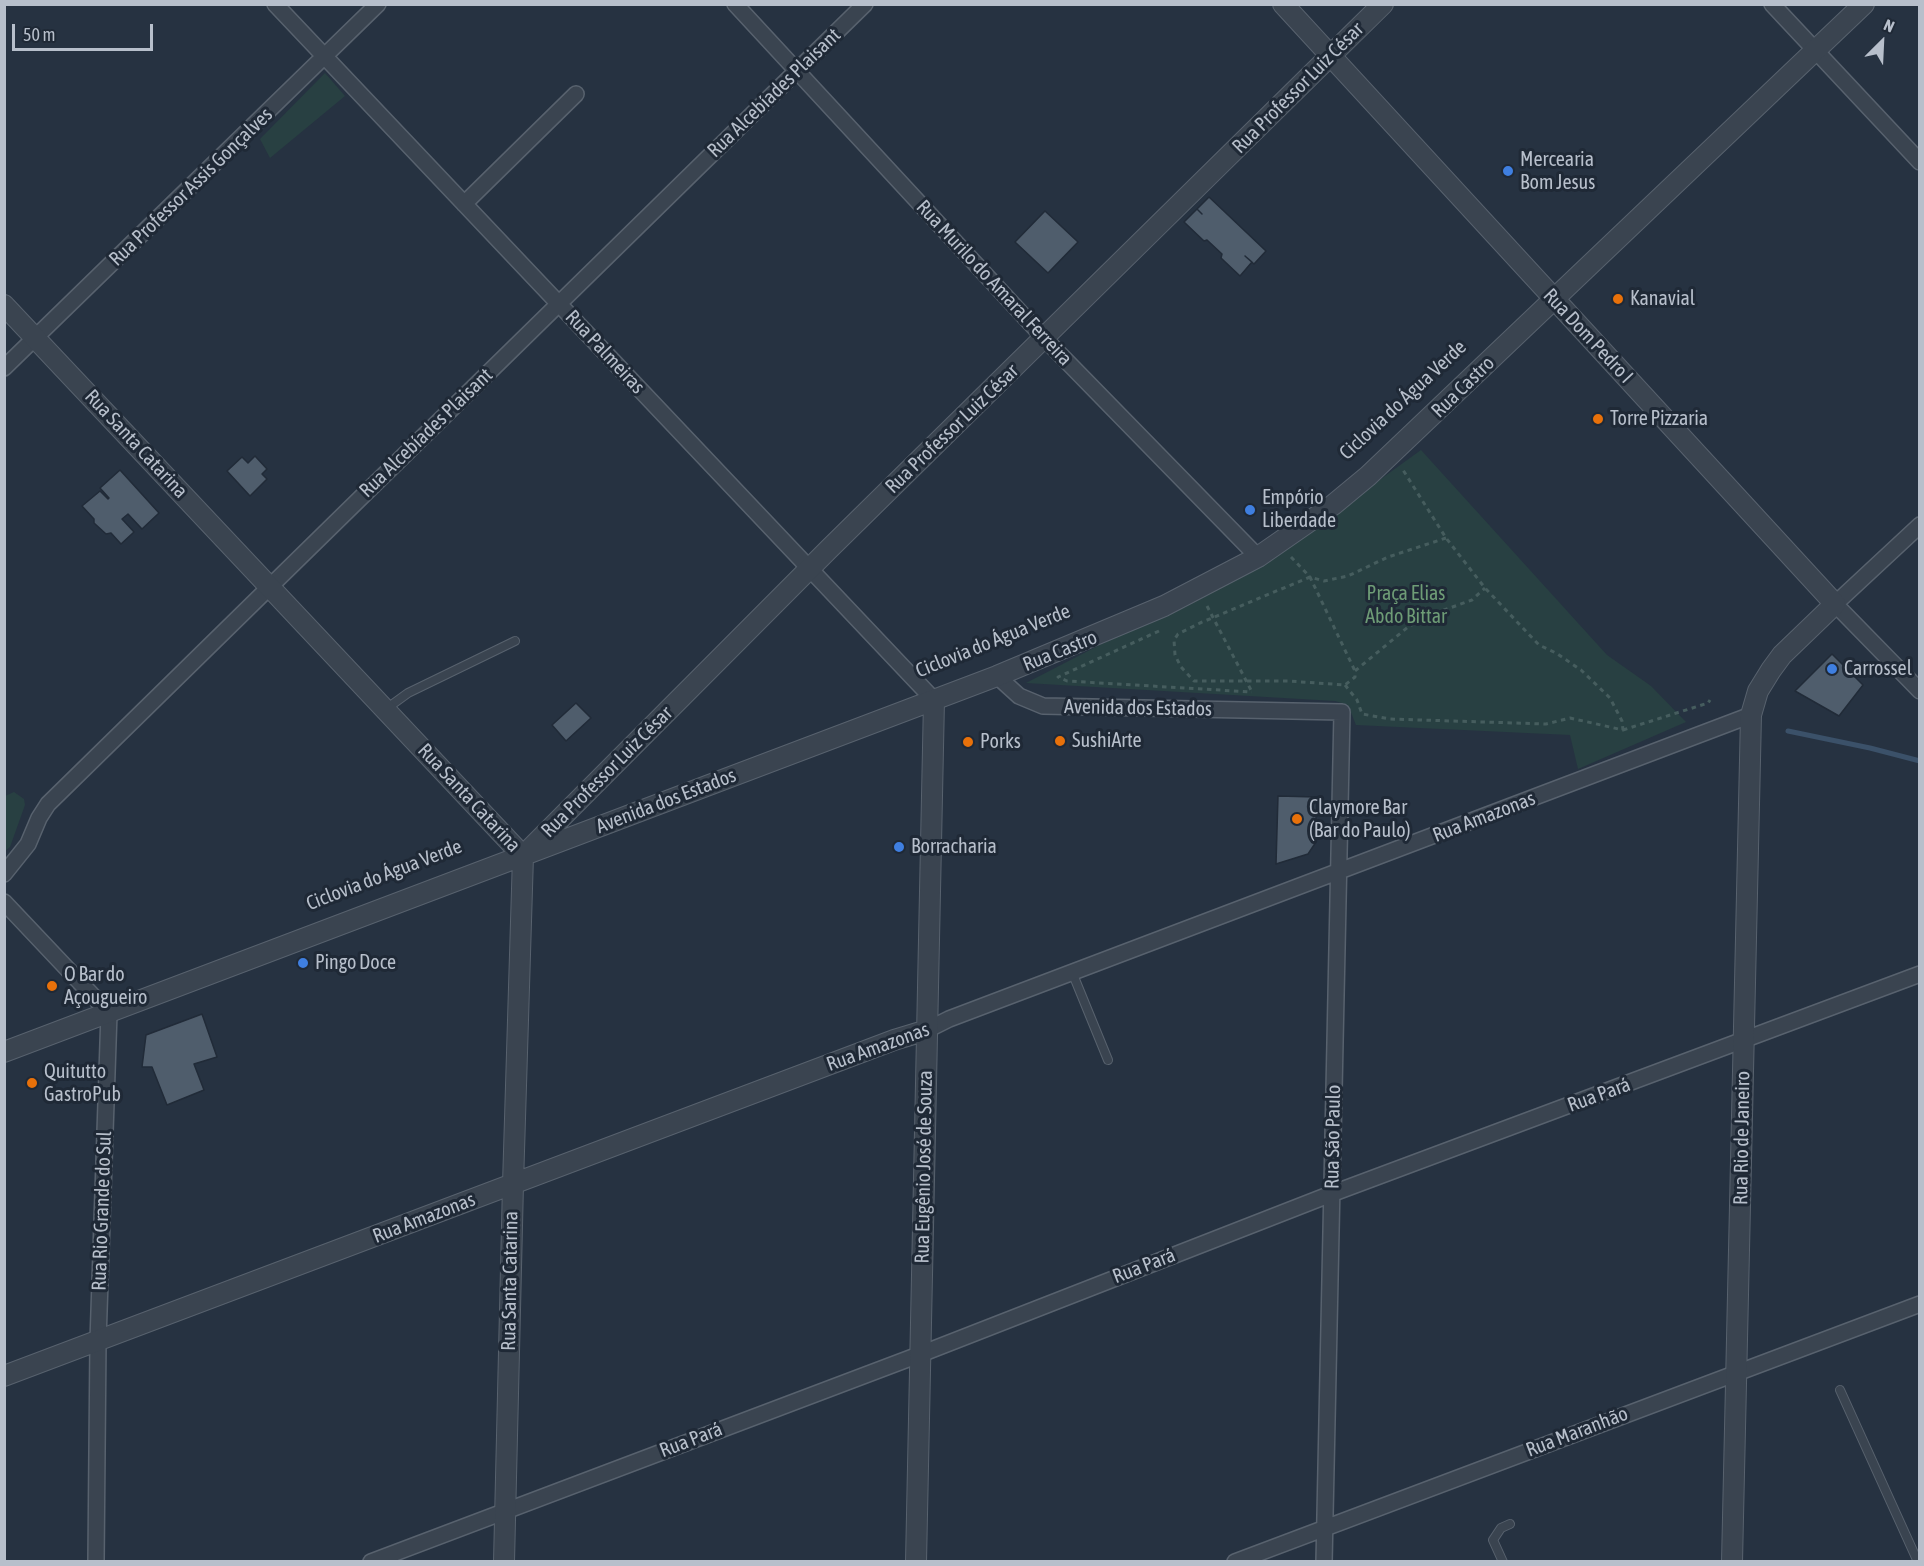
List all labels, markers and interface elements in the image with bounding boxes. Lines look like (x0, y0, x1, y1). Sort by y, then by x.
scale bar (15, 12, 156, 50)
north arrow (1852, 12, 1912, 72)
text: N (1881, 15, 1897, 36)
street label: Rua Professor Luiz César (1227, 17, 1369, 159)
street label: Rua Alcebíades Plaisant (702, 23, 846, 163)
text: 50 m (23, 24, 55, 45)
street label: Rua Professor Assis Gonçalves (104, 103, 278, 271)
place label: Mercearia Bom Jesus (1520, 148, 1595, 195)
marker: Mercearia Bom Jesus (1501, 164, 1515, 178)
street label: Rua Murilo do Amaral Ferreira (911, 195, 1077, 371)
street label: Rua Dom Pedro I (1538, 284, 1638, 388)
place label: Kanavial (1630, 287, 1695, 311)
marker: Kanavial (1611, 292, 1625, 306)
street label: Rua Palmeiras (560, 305, 650, 399)
street label: Ciclovia do Água Verde (1335, 335, 1471, 465)
street label: Rua Castro (1427, 351, 1499, 423)
street label: Rua Professor Luiz César (880, 359, 1024, 499)
street label: Rua Alcebíades Plaisant (354, 363, 498, 503)
street label: Rua Santa Catarina (80, 385, 192, 503)
place label: Torre Pizzaria (1610, 407, 1708, 431)
marker: Torre Pizzaria (1591, 412, 1605, 426)
place label: Empório Liberdade (1262, 486, 1336, 533)
marker: Empório Liberdade (1243, 503, 1257, 517)
park label: Praça Elias Abdo Bittar (1365, 582, 1447, 629)
street label: Ciclovia do Água Verde (912, 599, 1074, 683)
street label: Rua Castro (1019, 625, 1101, 677)
place label: Carrossel (1844, 657, 1912, 681)
marker: Carrossel (1825, 662, 1839, 676)
street label: Avenida dos Estados (1064, 695, 1212, 721)
street label: Rua Professor Luiz César (536, 701, 678, 843)
place label: SushiArte (1072, 729, 1142, 753)
place label: Porks (980, 730, 1021, 754)
marker: SushiArte (1053, 734, 1067, 748)
marker: Porks (961, 735, 975, 749)
street label: Rua Santa Catarina (413, 739, 525, 857)
street label: Avenida dos Estados (593, 763, 739, 839)
street label: Rua Amazonas (1429, 787, 1539, 847)
place label: Claymore Bar (Bar do Paulo) (1309, 796, 1410, 843)
marker: Claymore Bar (Bar do Paulo) (1290, 812, 1304, 826)
street label: Ciclovia do Água Verde (303, 834, 465, 916)
place label: Borracharia (911, 835, 997, 859)
marker: Borracharia (892, 840, 906, 854)
place label: Pingo Doce (315, 951, 396, 975)
marker: Pingo Doce (296, 956, 310, 970)
place label: O Bar do Açougueiro (64, 963, 147, 1010)
marker: O Bar do Açougueiro (45, 979, 59, 993)
street label: Rua Amazonas (823, 1017, 933, 1077)
place label: Quitutto GastroPub (44, 1060, 121, 1107)
street label: Rua Eugênio José de Souza (910, 1070, 938, 1264)
street label: Rua Rio de Janeiro (1729, 1071, 1755, 1205)
street label: Rua Pará (1564, 1073, 1634, 1117)
marker: Quitutto GastroPub (25, 1076, 39, 1090)
street label: Rua São Paulo (1320, 1085, 1346, 1189)
street label: Rua Rio Grande do Sul (87, 1131, 117, 1291)
street label: Rua Amazonas (369, 1188, 479, 1248)
street label: Rua Santa Catarina (497, 1211, 523, 1351)
street label: Rua Pará (1109, 1243, 1179, 1289)
street label: Rua Maranhão (1523, 1402, 1631, 1462)
street label: Rua Pará (656, 1417, 726, 1463)

